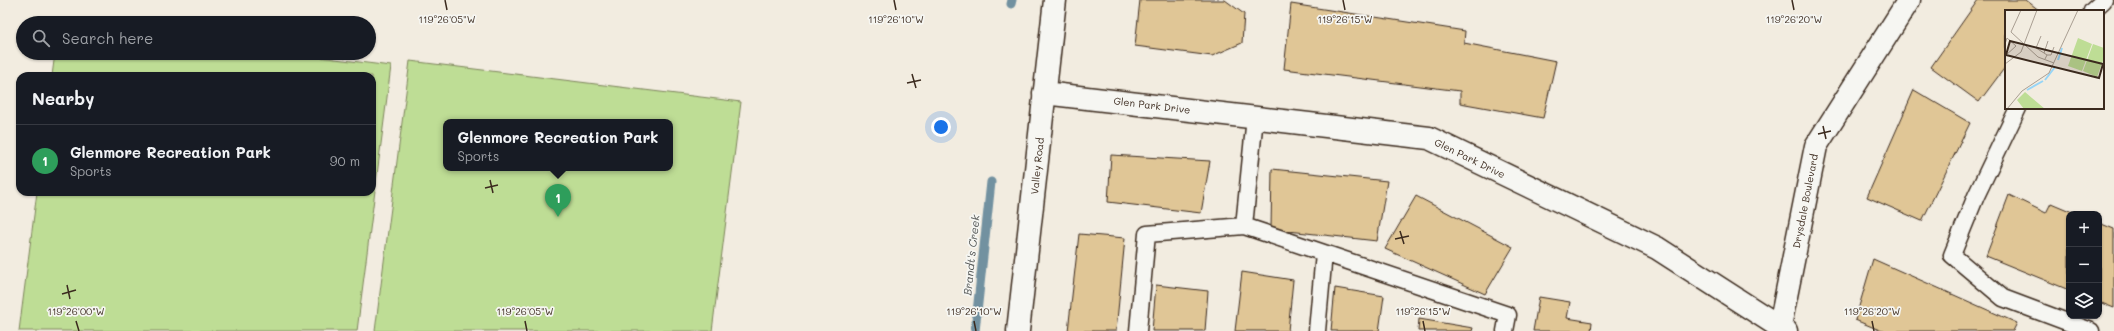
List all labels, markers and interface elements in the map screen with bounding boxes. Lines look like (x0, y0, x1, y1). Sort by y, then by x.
inset map (2005, 10, 2104, 109)
text: 119°26'05"W (419, 12, 476, 26)
text: 119°26'10"W (868, 12, 924, 26)
text: 119°26'15"W (1317, 12, 1373, 26)
text: 119°26'20"W (1766, 12, 1823, 26)
search box (16, 16, 376, 60)
icon: search (30, 27, 52, 49)
text: Search here (62, 28, 153, 48)
text: Nearby (32, 87, 94, 109)
street label: Glen Park Drive (1113, 93, 1191, 117)
your location (931, 117, 951, 137)
popup (443, 119, 673, 171)
text: Glenmore Recreation Park (458, 127, 658, 147)
street label: Glen Park Drive (1432, 135, 1508, 181)
street label: Valley Road (1027, 137, 1047, 195)
text: Glenmore Recreation Park (70, 142, 271, 162)
text: Sports (458, 147, 499, 164)
text: 1 (42, 152, 48, 169)
text: 90 m (330, 152, 360, 169)
street label: Drysdale Boulevard (1789, 153, 1821, 249)
text: Sports (70, 162, 112, 179)
pin: 1 (545, 184, 571, 217)
map controls (2066, 211, 2102, 319)
button: + (2066, 211, 2102, 247)
water label: Brandt's Creek (959, 214, 983, 296)
button: − (2066, 247, 2102, 283)
button: layers (2066, 283, 2102, 319)
text: 119°26'00"W (47, 304, 105, 318)
text: 119°26'05"W (497, 304, 554, 318)
text: 119°26'10"W (946, 304, 1002, 318)
text: 119°26'15"W (1395, 304, 1451, 318)
text: 119°26'20"W (1844, 304, 1901, 318)

